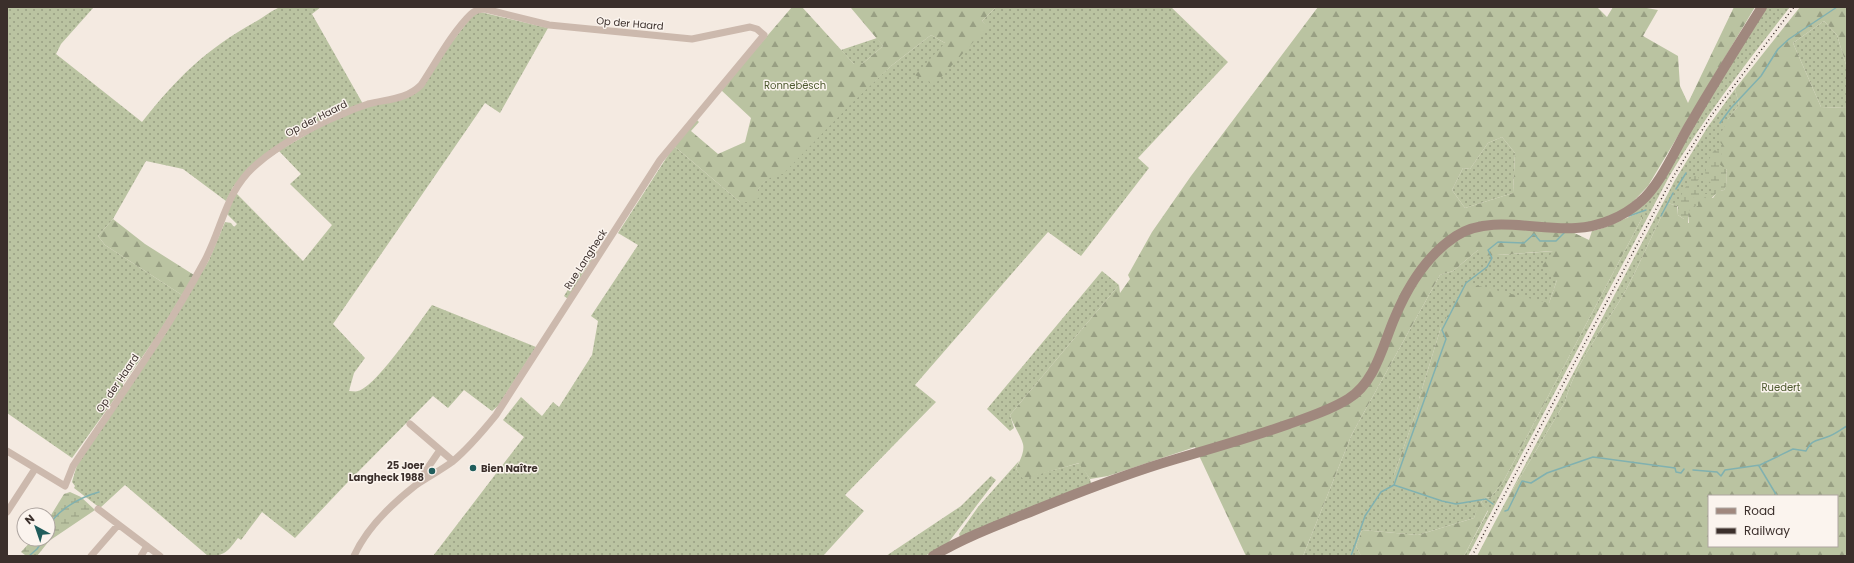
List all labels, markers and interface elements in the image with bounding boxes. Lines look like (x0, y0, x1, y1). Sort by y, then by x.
street label: Op der Haard (596, 13, 664, 34)
park label: Ronnebësch (764, 78, 826, 93)
street label: Op der Haard (283, 96, 350, 140)
street label: Rue Langheck (560, 225, 611, 292)
street label: Op der Haard (92, 351, 143, 415)
park label: Ruedert (1761, 380, 1801, 395)
place label: 25 Joer Langheck 1988 (349, 458, 425, 485)
place label: Bien Naître (481, 461, 538, 476)
marker: Bien Naître (468, 463, 478, 473)
marker: 25 Joer Langheck 1988 (427, 466, 437, 476)
legend (1708, 495, 1838, 547)
text: Road (1744, 502, 1775, 519)
north arrow (16, 507, 56, 547)
text: N (21, 511, 38, 528)
text: Railway (1744, 522, 1790, 539)

